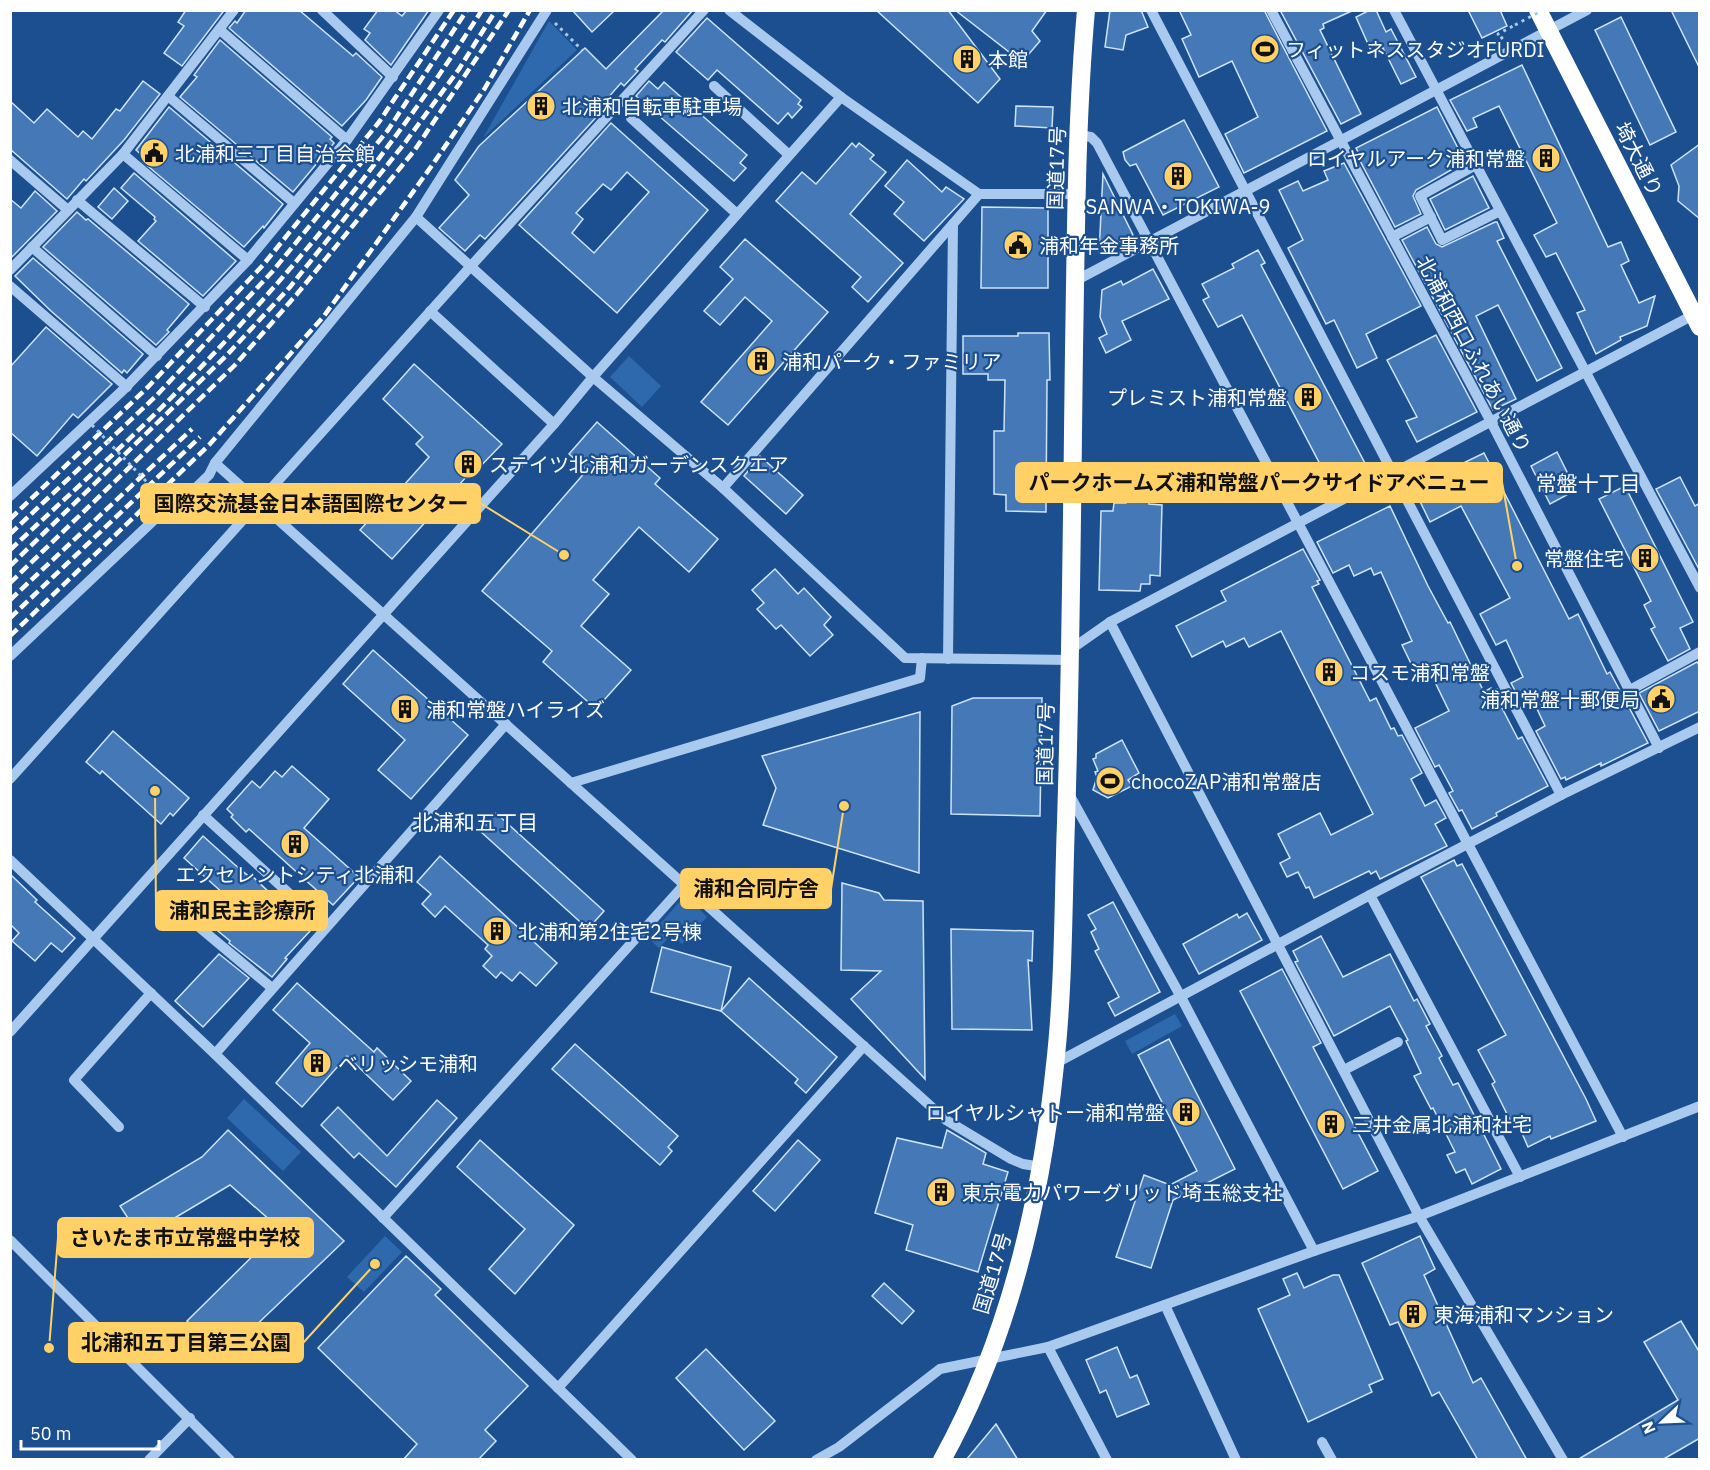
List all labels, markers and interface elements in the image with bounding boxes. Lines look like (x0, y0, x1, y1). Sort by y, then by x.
sports icon: フィットネススタジオFURDI (1249, 33, 1281, 65)
place label: フィットネススタジオFURDI (1286, 36, 1545, 63)
building icon: 本館 (951, 43, 983, 75)
place label: 本館 (988, 46, 1028, 73)
building icon: 北浦和自転車駐車場 (525, 90, 557, 122)
place label: 北浦和自転車駐車場 (562, 93, 742, 120)
street label: 埼大通り (1609, 117, 1669, 201)
street label: 国道17号 (1041, 126, 1071, 210)
public building icon: 北浦和三丁目自治会館 (138, 137, 170, 169)
place label: 北浦和三丁目自治会館 (175, 140, 375, 167)
building icon: ロイヤルアーク浦和常盤 (1530, 142, 1562, 174)
place label: ロイヤルアーク浦和常盤 (1307, 145, 1525, 172)
building icon: SANWA・TOKIWA-9 (1162, 160, 1194, 192)
place label: SANWA・TOKIWA-9 (1085, 193, 1271, 220)
public building icon: 浦和年金事務所 (1002, 229, 1034, 261)
place label: 浦和年金事務所 (1039, 232, 1179, 259)
street label: 北浦和西口ふれあい通り (1410, 251, 1538, 457)
building icon: 浦和パーク・ファミリア (745, 345, 777, 377)
place label: 浦和パーク・ファミリア (782, 348, 1002, 375)
building icon: プレミスト浦和常盤 (1292, 381, 1324, 413)
place label: プレミスト浦和常盤 (1107, 384, 1287, 411)
building icon: ステイツ北浦和ガーデンスクエア (452, 448, 484, 480)
place label: ステイツ北浦和ガーデンスクエア (489, 451, 789, 478)
callout: パークホームズ浦和常盤パークサイドアベニュー (1016, 463, 1502, 502)
text: パークホームズ浦和常盤パークサイドアベニュー (1029, 468, 1489, 496)
district label: 常盤十丁目 (1536, 469, 1641, 497)
callout: 国際交流基金日本語国際センター (141, 484, 480, 523)
text: 国際交流基金日本語国際センター (154, 489, 469, 517)
building icon: 常盤住宅 (1629, 542, 1661, 574)
place label: 常盤住宅 (1544, 545, 1624, 572)
building icon: コスモ浦和常盤 (1313, 656, 1345, 688)
place label: コスモ浦和常盤 (1350, 659, 1490, 686)
public building icon: 浦和常盤十郵便局 (1645, 683, 1677, 715)
place label: 浦和常盤十郵便局 (1480, 686, 1640, 713)
building icon: 浦和常盤ハイライズ (389, 693, 421, 725)
place label: 浦和常盤ハイライズ (426, 696, 605, 723)
street label: 国道17号 (1031, 702, 1059, 786)
sports icon: chocoZAP浦和常盤店 (1094, 765, 1126, 797)
place label: chocoZAP浦和常盤店 (1131, 768, 1321, 795)
district label: 北浦和五丁目 (412, 808, 538, 836)
building icon: エクセレントシティ北浦和 (279, 828, 311, 860)
place label: エクセレントシティ北浦和 (176, 861, 414, 888)
callout: 浦和合同庁舎 (681, 869, 831, 908)
text: 浦和合同庁舎 (693, 874, 819, 902)
callout: 浦和民主診療所 (156, 891, 327, 930)
text: 浦和民主診療所 (169, 896, 316, 924)
building icon: 北浦和第2住宅2号棟 (481, 915, 513, 947)
place label: 北浦和第2住宅2号棟 (518, 918, 702, 945)
building icon: ベリッシモ浦和 (301, 1047, 333, 1079)
place label: ベリッシモ浦和 (338, 1050, 478, 1077)
building icon: ロイヤルシャトー浦和常盤 (1170, 1096, 1202, 1128)
place label: ロイヤルシャトー浦和常盤 (926, 1099, 1165, 1126)
building icon: 三井金属北浦和社宅 (1315, 1108, 1347, 1140)
place label: 三井金属北浦和社宅 (1352, 1111, 1532, 1138)
building icon: 東京電力パワーグリッド埼玉総支社 (925, 1176, 957, 1208)
place label: 東京電力パワーグリッド埼玉総支社 (962, 1179, 1282, 1206)
callout: さいたま市立常盤中学校 (58, 1218, 313, 1257)
text: さいたま市立常盤中学校 (70, 1223, 300, 1251)
street label: 国道17号 (967, 1229, 1017, 1317)
building icon: 東海浦和マンション (1397, 1298, 1429, 1330)
place label: 東海浦和マンション (1434, 1301, 1614, 1328)
callout: 北浦和五丁目第三公園 (69, 1323, 303, 1362)
text: 北浦和五丁目第三公園 (81, 1328, 291, 1356)
north arrow (1632, 1392, 1692, 1452)
scale bar (21, 1413, 159, 1451)
text: N (1637, 1419, 1660, 1437)
text: 50 m (30, 1422, 72, 1445)

